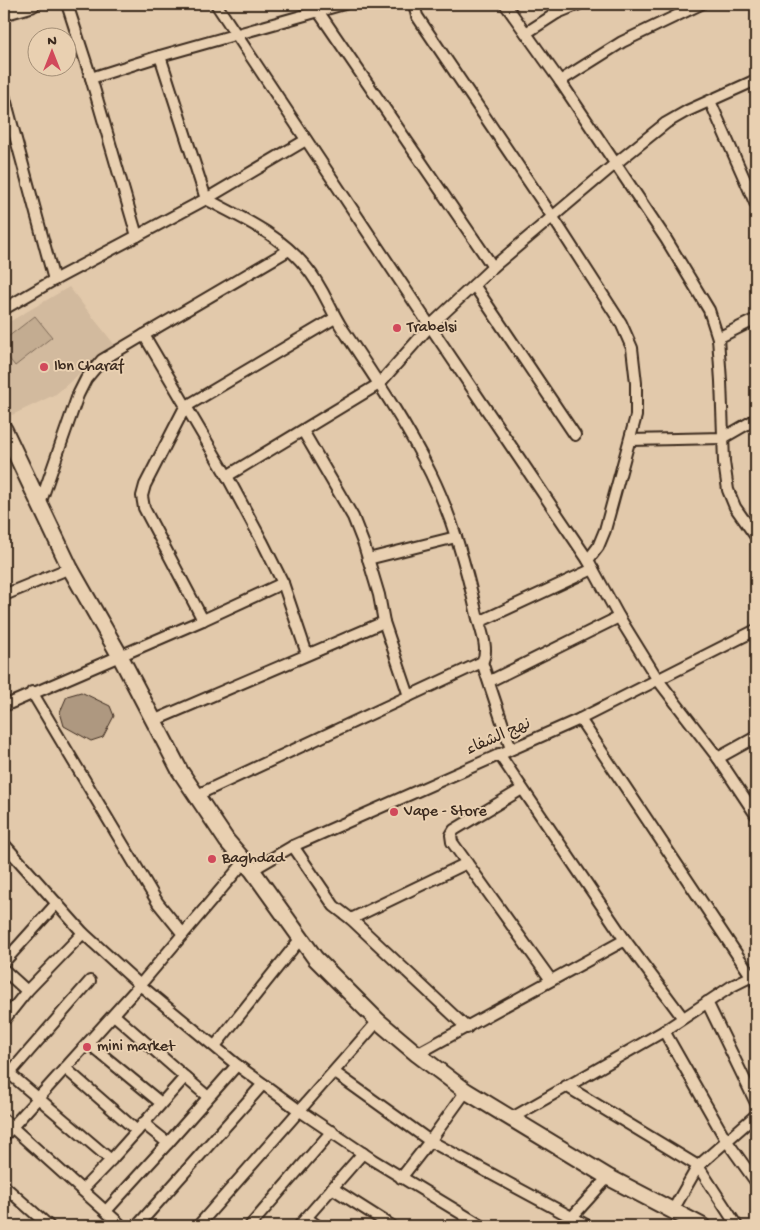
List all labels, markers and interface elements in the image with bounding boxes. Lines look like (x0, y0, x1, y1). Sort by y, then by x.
north arrow (28, 28, 78, 78)
text: N (47, 33, 57, 50)
place label: Trabelsi (406, 319, 457, 338)
marker: Trabelsi (391, 322, 403, 334)
place label: Ibn Charaf (54, 358, 124, 377)
marker: Ibn Charaf (38, 361, 50, 373)
street label: نهج الشفاء (464, 715, 534, 761)
place label: Vape - Store (403, 803, 487, 822)
marker: Vape - Store (388, 806, 400, 818)
place label: Baghdad (221, 850, 286, 869)
marker: Baghdad (206, 853, 218, 865)
place label: mini market (97, 1038, 176, 1057)
marker: mini market (81, 1041, 93, 1053)

